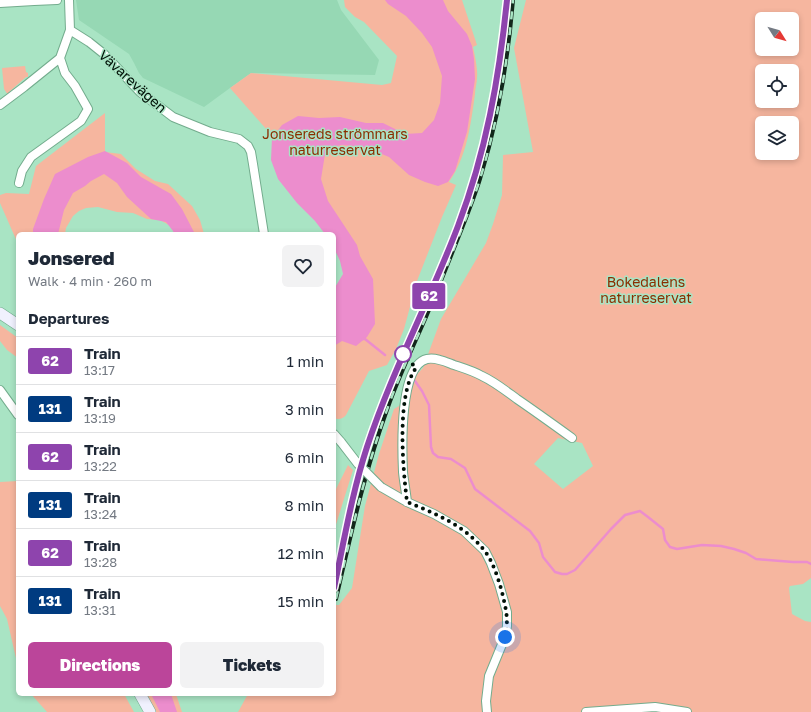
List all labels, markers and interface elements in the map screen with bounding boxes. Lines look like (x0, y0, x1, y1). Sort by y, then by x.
north arrow (755, 12, 799, 56)
map controls (755, 12, 799, 160)
street label: Vävarevägen (95, 46, 171, 116)
button: locate (755, 64, 799, 108)
button: layers (755, 116, 799, 160)
park label: Jonsereds strömmars naturreservat (262, 125, 408, 158)
button: heart (282, 245, 324, 287)
text: Jonsered (28, 246, 115, 269)
text: Walk · 4 min · 260 m (28, 273, 152, 289)
park label: Bokedalens naturreservat (600, 273, 692, 306)
line badge: 62 (411, 283, 447, 309)
text: 62 (420, 287, 438, 304)
text: Departures (28, 309, 109, 327)
text: Train (84, 344, 121, 362)
unlabelled marker (394, 345, 412, 363)
text: 62 (41, 352, 59, 369)
text: 1 min (286, 352, 324, 370)
text: 13:17 (84, 362, 115, 378)
text: Train (84, 392, 121, 410)
text: 131 (39, 400, 61, 417)
text: 3 min (285, 400, 324, 418)
text: 13:19 (84, 410, 116, 426)
text: Train (84, 440, 121, 458)
text: 62 (41, 448, 59, 465)
text: 6 min (285, 448, 324, 466)
text: 13:22 (84, 458, 117, 474)
text: Train (84, 488, 121, 506)
text: 131 (39, 496, 61, 513)
text: 8 min (285, 496, 324, 514)
text: 13:24 (84, 506, 117, 522)
text: Train (84, 536, 121, 554)
text: 62 (41, 544, 59, 561)
text: 12 min (278, 544, 324, 562)
text: 13:28 (84, 554, 117, 570)
text: Train (84, 584, 121, 602)
text: 131 (39, 592, 61, 609)
text: 15 min (278, 592, 324, 610)
text: 13:31 (84, 602, 116, 618)
your location (495, 627, 515, 647)
button: Directions (28, 642, 172, 688)
button: Tickets (180, 642, 324, 688)

